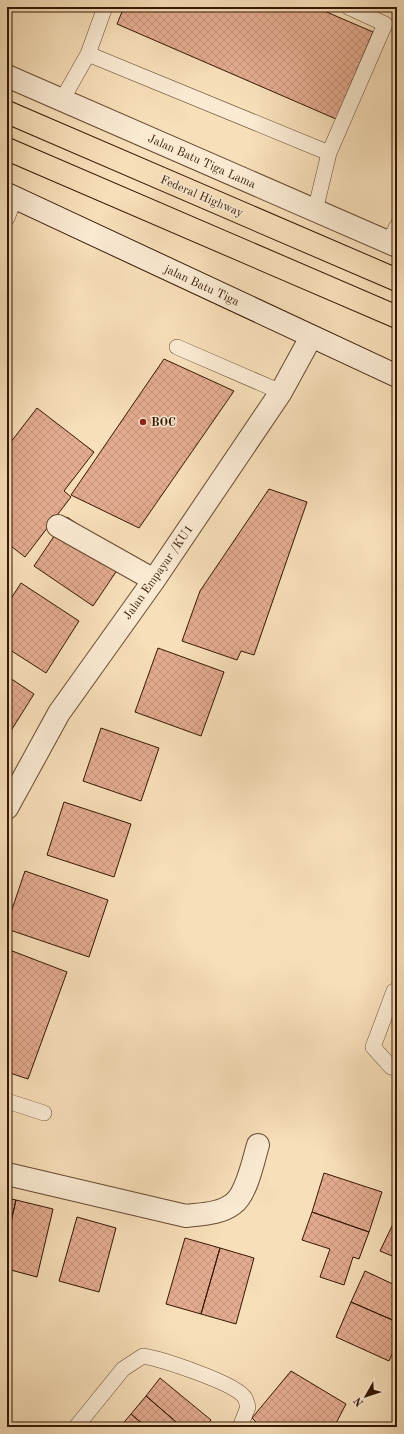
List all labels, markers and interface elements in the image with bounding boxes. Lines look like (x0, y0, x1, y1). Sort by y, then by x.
street label: Jalan Batu Tiga Lama (146, 133, 257, 191)
street label: Federal Highway (158, 174, 245, 220)
street label: jalan Batu Tiga (161, 263, 241, 309)
marker: BOC (138, 417, 148, 427)
place label: BOC (151, 417, 176, 429)
street label: Jalan Empayar /KU1 (122, 523, 196, 622)
north arrow (346, 1376, 386, 1416)
text: N (352, 1394, 366, 1408)

